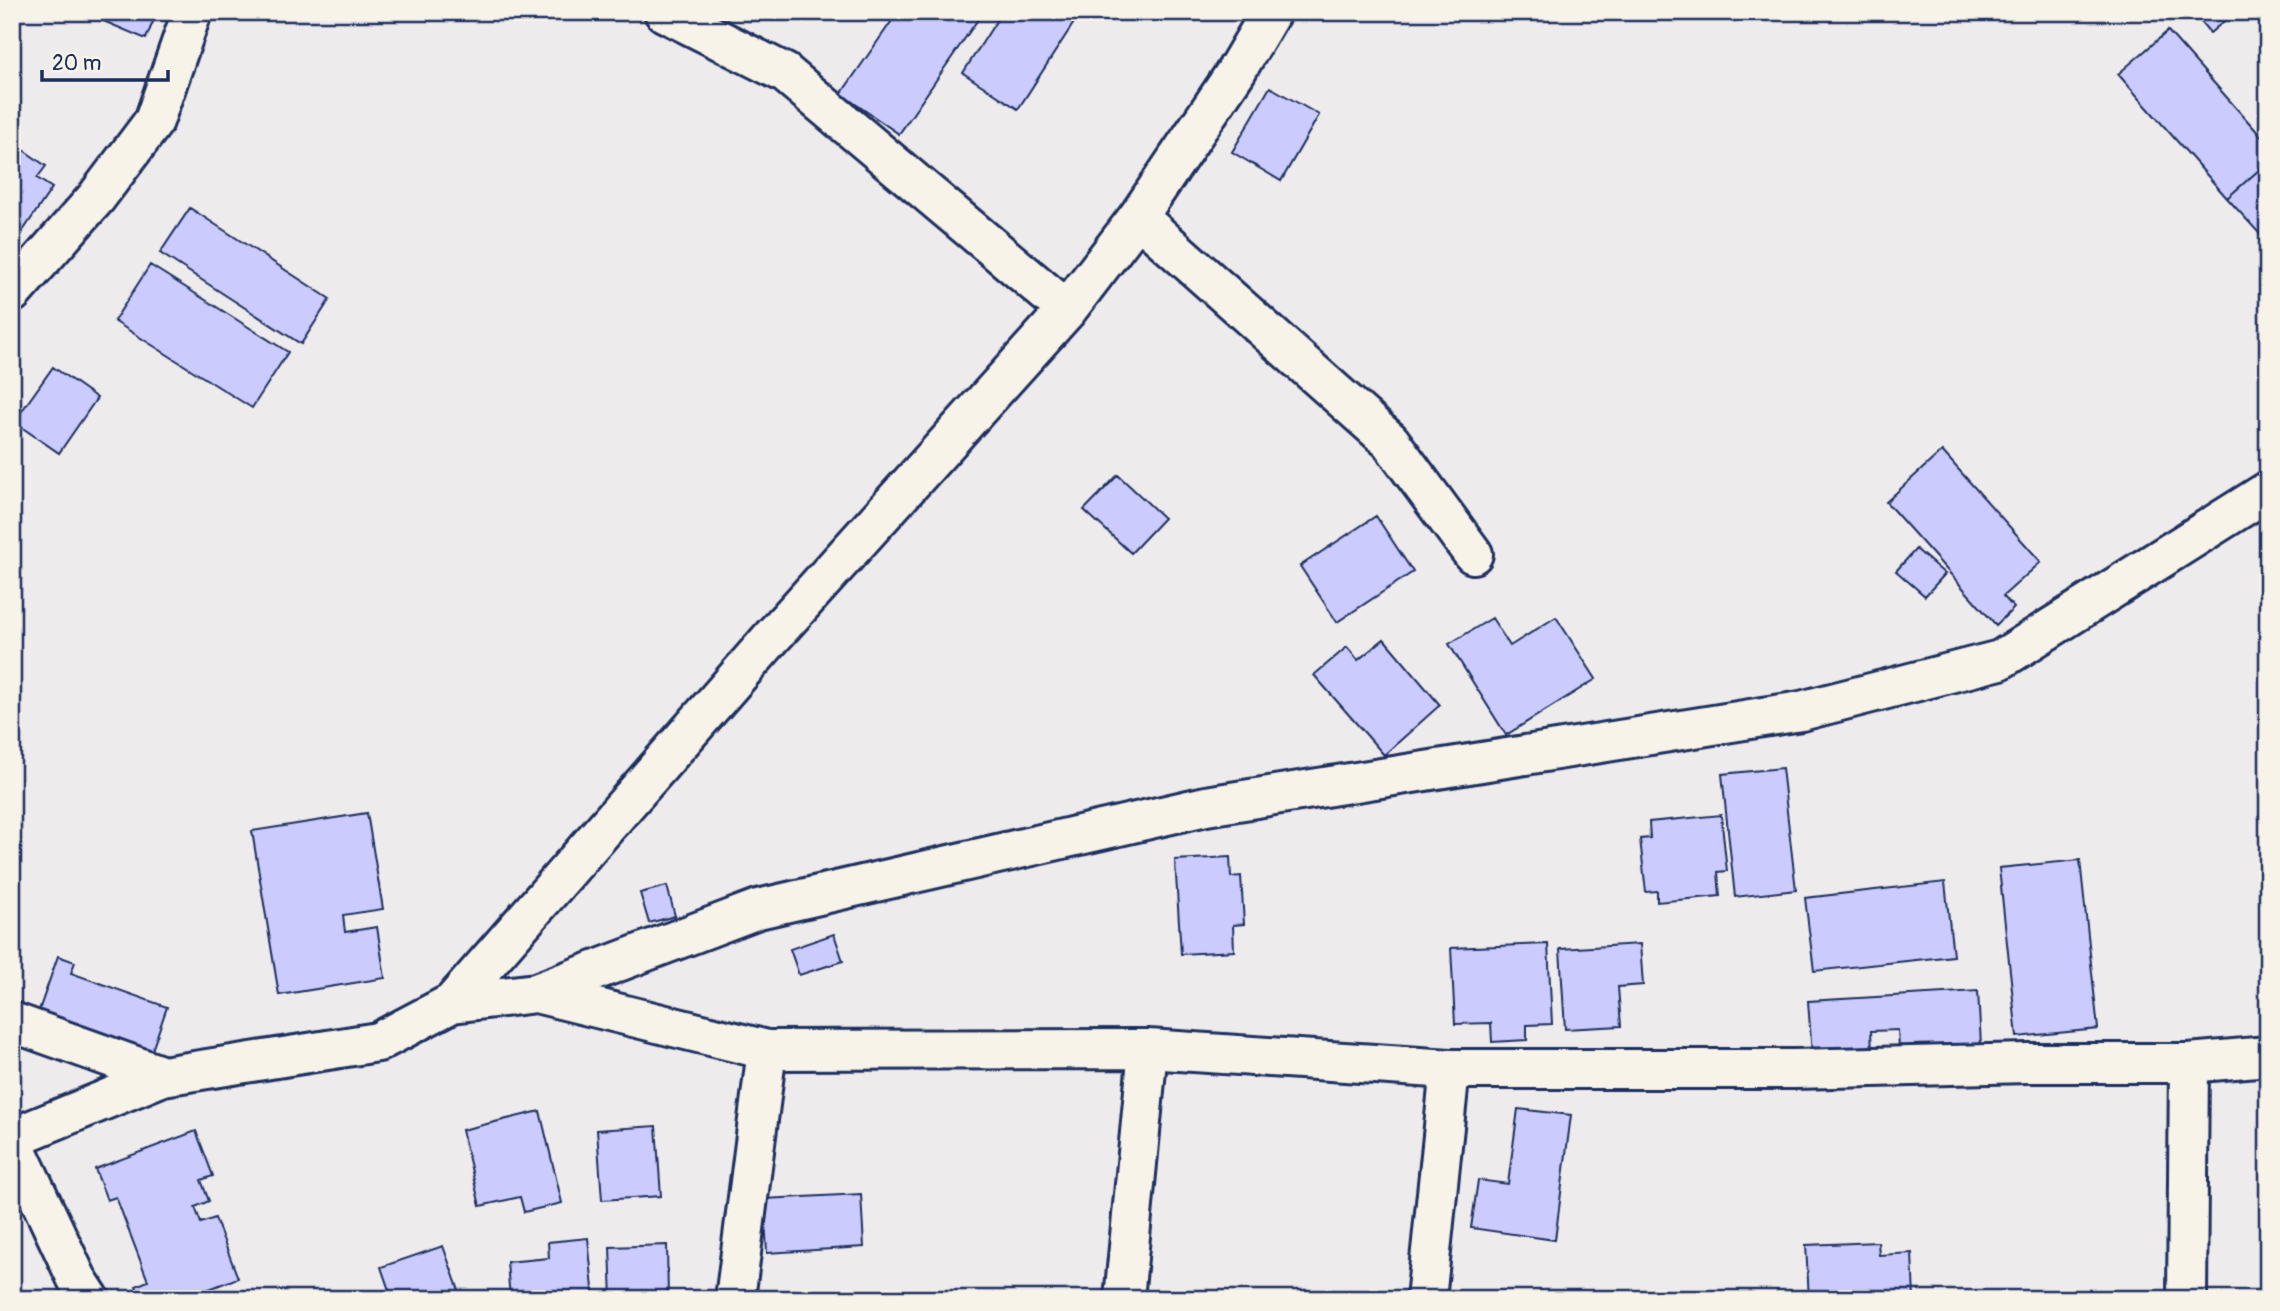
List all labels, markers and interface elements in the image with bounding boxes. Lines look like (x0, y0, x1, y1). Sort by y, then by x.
scale bar (42, 38, 168, 82)
text: 20 m (52, 50, 101, 77)

